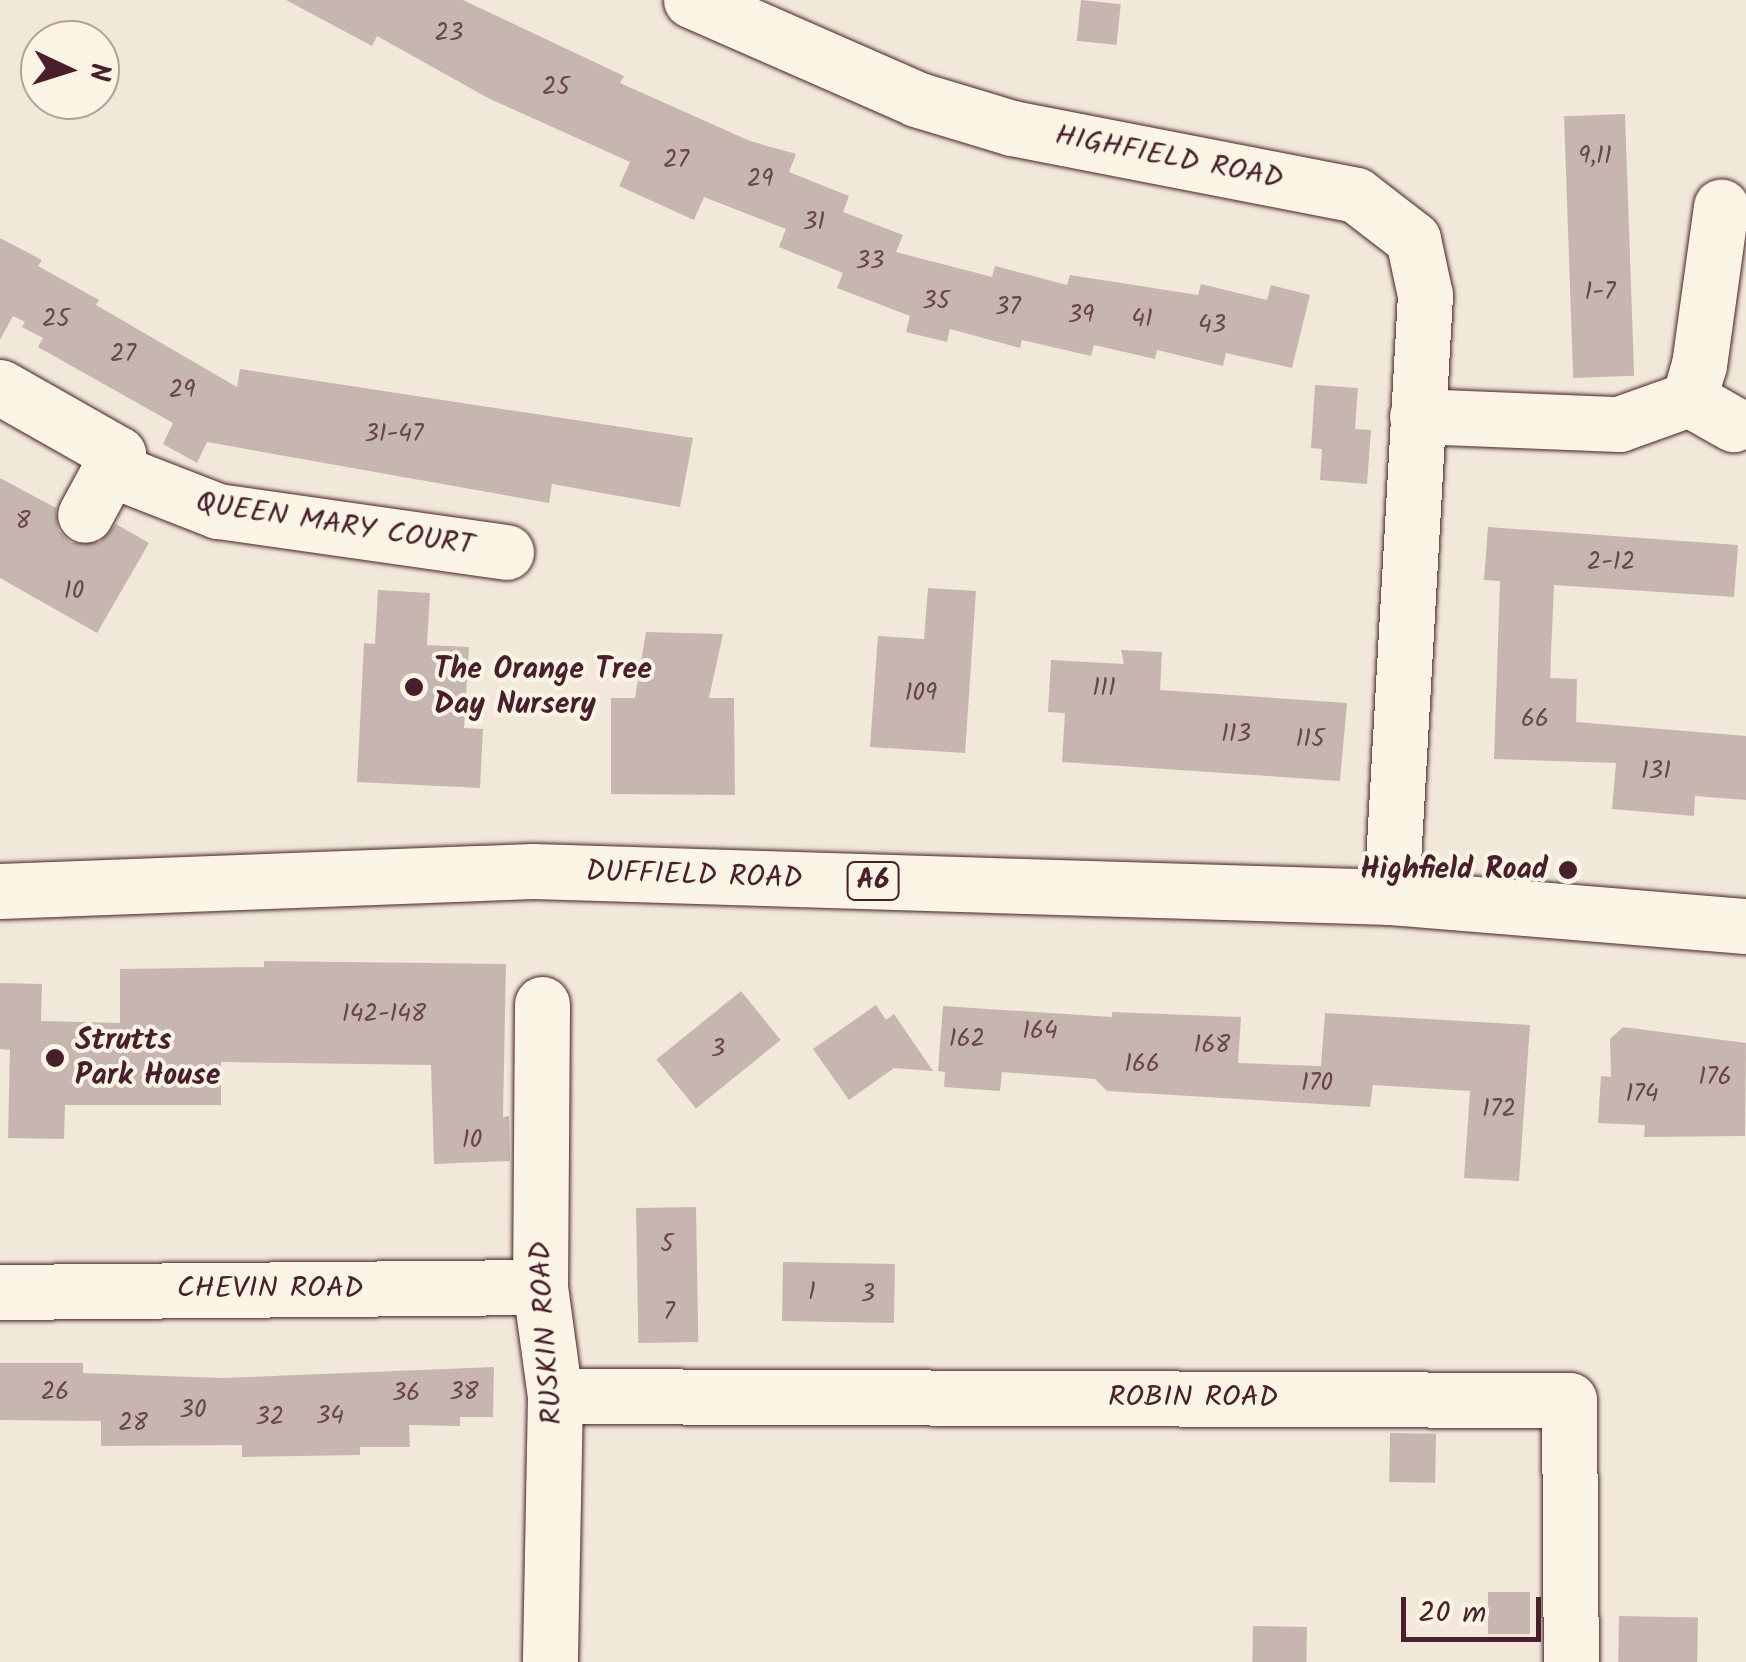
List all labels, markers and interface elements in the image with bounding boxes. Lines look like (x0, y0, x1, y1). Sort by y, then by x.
house number: 23 (435, 18, 463, 48)
north arrow (20, 20, 120, 120)
text: N (75, 62, 121, 82)
house number: 25 (542, 72, 570, 102)
street label: HIGHFIELD ROAD (1052, 118, 1286, 198)
house number: 9,11 (1578, 141, 1612, 171)
house number: 27 (663, 145, 689, 175)
house number: 29 (747, 164, 773, 194)
house number: 31 (803, 207, 825, 237)
house number: 33 (856, 246, 884, 276)
house number: 1-7 (1585, 277, 1615, 307)
house number: 35 (922, 286, 950, 316)
house number: 37 (995, 292, 1021, 322)
house number: 39 (1068, 300, 1094, 330)
house number: 25 (42, 304, 70, 334)
house number: 41 (1131, 304, 1153, 334)
house number: 43 (1198, 310, 1226, 340)
house number: 27 (110, 339, 136, 369)
house number: 29 (169, 375, 195, 405)
house number: 31-47 (365, 419, 423, 449)
street label: QUEEN MARY COURT (193, 485, 477, 565)
house number: 8 (15, 506, 31, 536)
house number: 2-12 (1587, 547, 1635, 577)
house number: 10 (64, 576, 84, 606)
place label: The Orange Tree Day Nursery (434, 652, 652, 722)
house number: 111 (1092, 673, 1116, 703)
marker: The Orange Tree Day Nursery (403, 676, 425, 698)
house number: 109 (905, 678, 937, 708)
house number: 66 (1521, 704, 1549, 734)
house number: 113 (1221, 719, 1251, 749)
house number: 115 (1295, 724, 1325, 754)
house number: 131 (1641, 756, 1671, 786)
place label: Highfield Road (1360, 852, 1548, 888)
street label: DUFFIELD ROAD (585, 854, 803, 898)
road number: A6 (846, 858, 900, 904)
marker: Highfield Road (1557, 859, 1579, 881)
house number: 142-148 (342, 999, 426, 1029)
house number: 164 (1022, 1016, 1058, 1046)
place label: Strutts Park House (75, 1023, 220, 1094)
house number: 162 (949, 1024, 985, 1054)
house number: 168 (1194, 1030, 1230, 1060)
house number: 3 (711, 1034, 725, 1064)
marker: Strutts Park House (44, 1047, 66, 1069)
house number: 166 (1124, 1049, 1160, 1079)
house number: 176 (1698, 1062, 1732, 1092)
house number: 170 (1301, 1068, 1333, 1098)
house number: 174 (1625, 1079, 1659, 1109)
house number: 172 (1482, 1094, 1516, 1124)
house number: 10 (462, 1125, 482, 1155)
house number: 5 (660, 1229, 674, 1259)
street label: RUSKIN ROAD (523, 1240, 571, 1426)
street label: CHEVIN ROAD (177, 1271, 363, 1307)
house number: 1 (808, 1277, 816, 1307)
house number: 3 (861, 1279, 875, 1309)
house number: 7 (663, 1297, 675, 1327)
house number: 26 (41, 1377, 69, 1407)
house number: 38 (449, 1377, 479, 1407)
house number: 36 (392, 1378, 420, 1408)
street label: ROBIN ROAD (1108, 1380, 1278, 1416)
house number: 30 (180, 1395, 206, 1425)
house number: 34 (316, 1401, 344, 1431)
house number: 32 (256, 1402, 284, 1432)
house number: 28 (118, 1408, 148, 1438)
scale bar (1406, 1577, 1546, 1639)
text: 20 m (1418, 1590, 1486, 1638)

